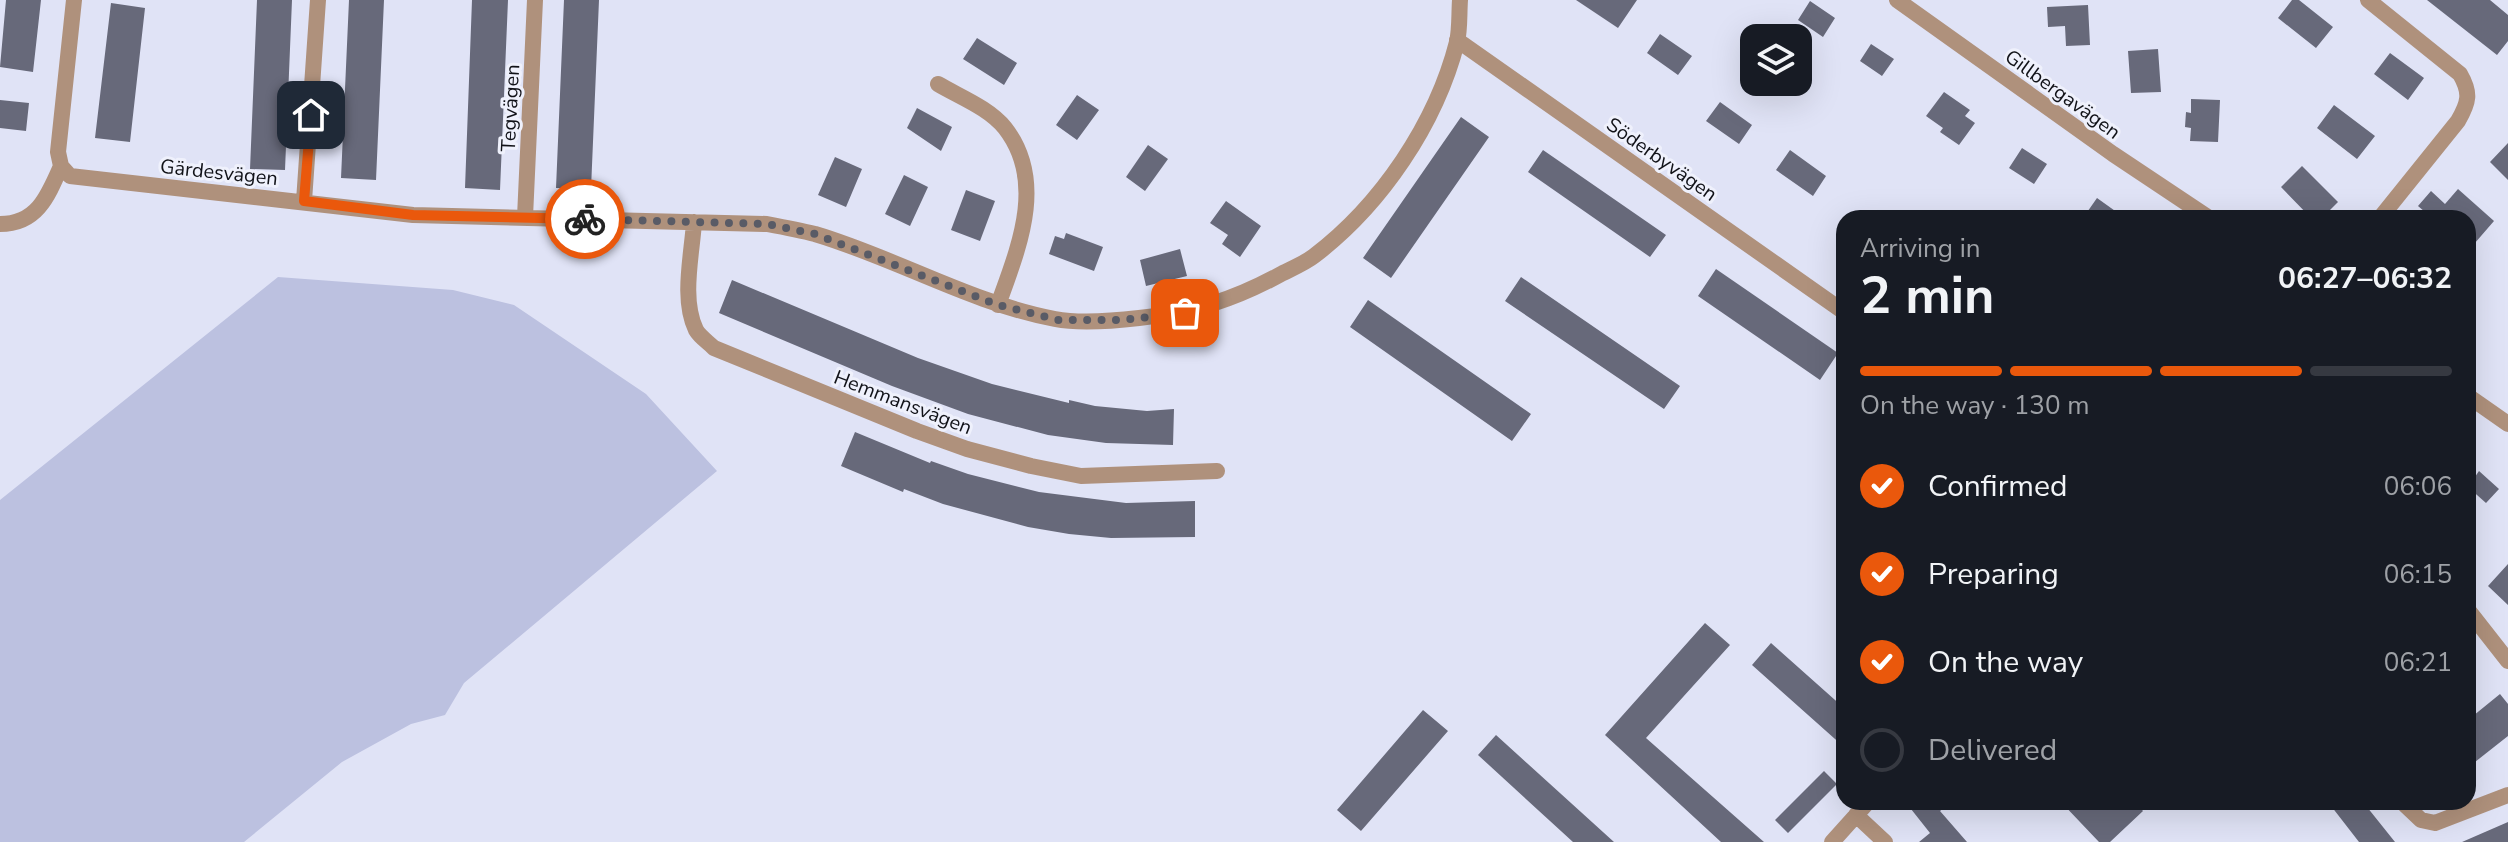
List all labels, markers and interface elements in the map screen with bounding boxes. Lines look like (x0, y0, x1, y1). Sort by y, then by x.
map controls (1740, 24, 1812, 96)
button: layers (1740, 24, 1812, 96)
street label: Gillbergavägen (1999, 43, 2126, 146)
street label: Tegvägen (495, 64, 526, 152)
pin (277, 81, 345, 149)
icon: home (289, 93, 333, 137)
street label: Söderbyvägen (1601, 111, 1722, 208)
street label: Gärdesvägen (159, 153, 279, 192)
courier (545, 179, 625, 259)
icon: bike (563, 197, 607, 241)
text: Arriving in (1860, 231, 1981, 266)
text: 06:27–06:32 (2278, 258, 2452, 299)
text: 2 min (1860, 260, 1995, 331)
pin (1151, 279, 1219, 347)
icon: bag (1163, 291, 1207, 335)
street label: Hemmansvägen (830, 364, 976, 441)
text: On the way · 130 m (1860, 388, 2089, 423)
icon: check (1860, 464, 1904, 508)
text: Confirmed (1928, 466, 2068, 507)
text: 06:06 (2384, 469, 2452, 504)
icon: check (1860, 552, 1904, 596)
text: Preparing (1928, 554, 2059, 595)
text: 06:15 (2384, 557, 2452, 592)
icon: check (1860, 640, 1904, 684)
text: On the way (1928, 642, 2083, 683)
text: 06:21 (2384, 645, 2452, 680)
text: Delivered (1928, 730, 2057, 771)

